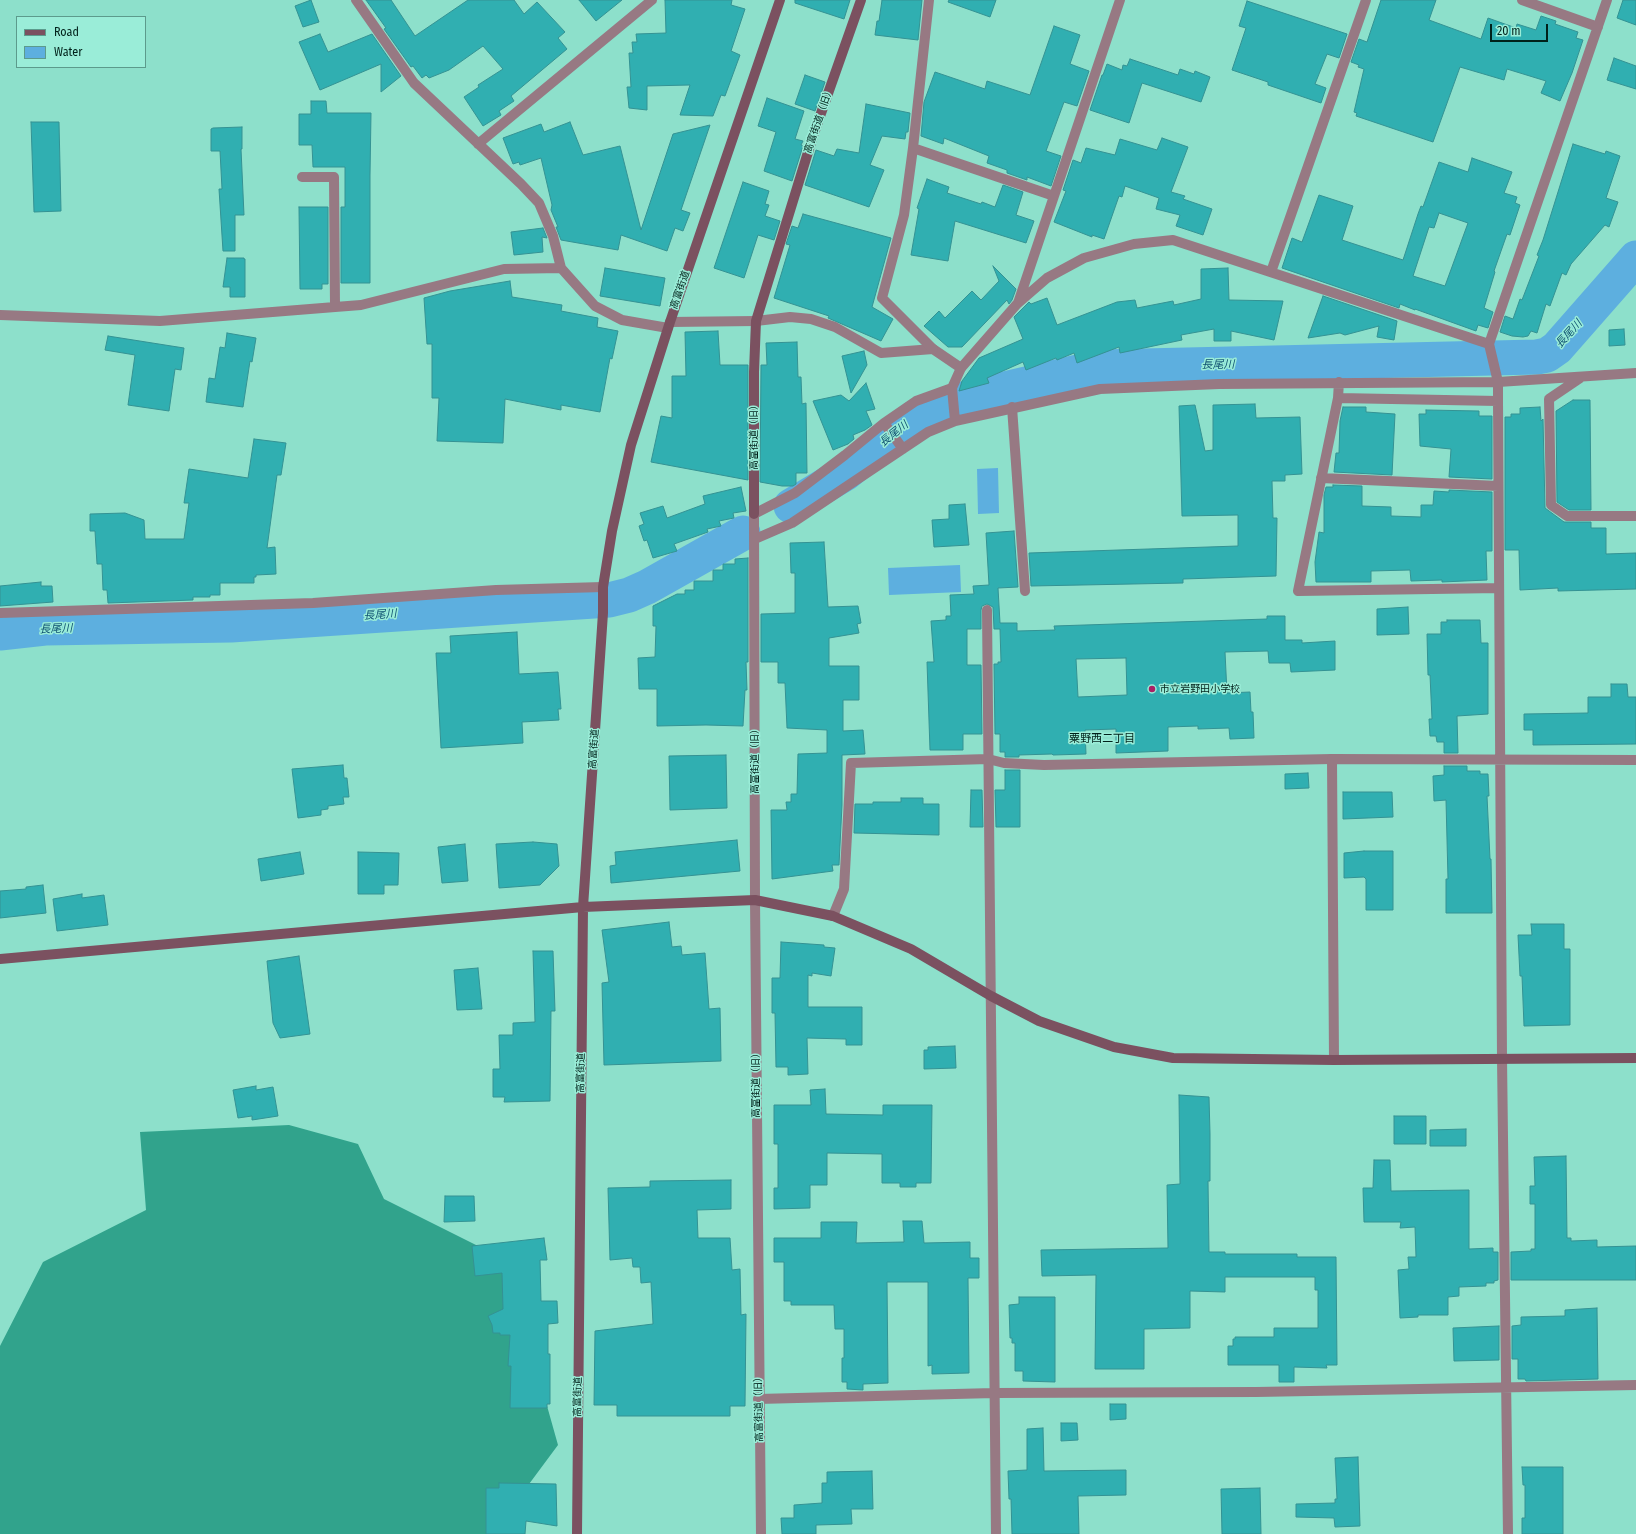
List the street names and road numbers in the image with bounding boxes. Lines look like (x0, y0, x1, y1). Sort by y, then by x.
street label: 高富街道（旧） (802, 85, 836, 155)
street label: 高富街道 (668, 269, 692, 311)
street label: 高富街道（旧） (748, 400, 760, 470)
street label: 高富街道（旧） (749, 724, 761, 794)
street label: 高富街道 (587, 729, 601, 769)
street label: 高富街道（旧） (750, 1048, 762, 1118)
street label: 高富街道 (575, 1053, 587, 1093)
street label: 高富街道（旧） (752, 1372, 766, 1442)
street label: 高富街道 (572, 1377, 584, 1417)

